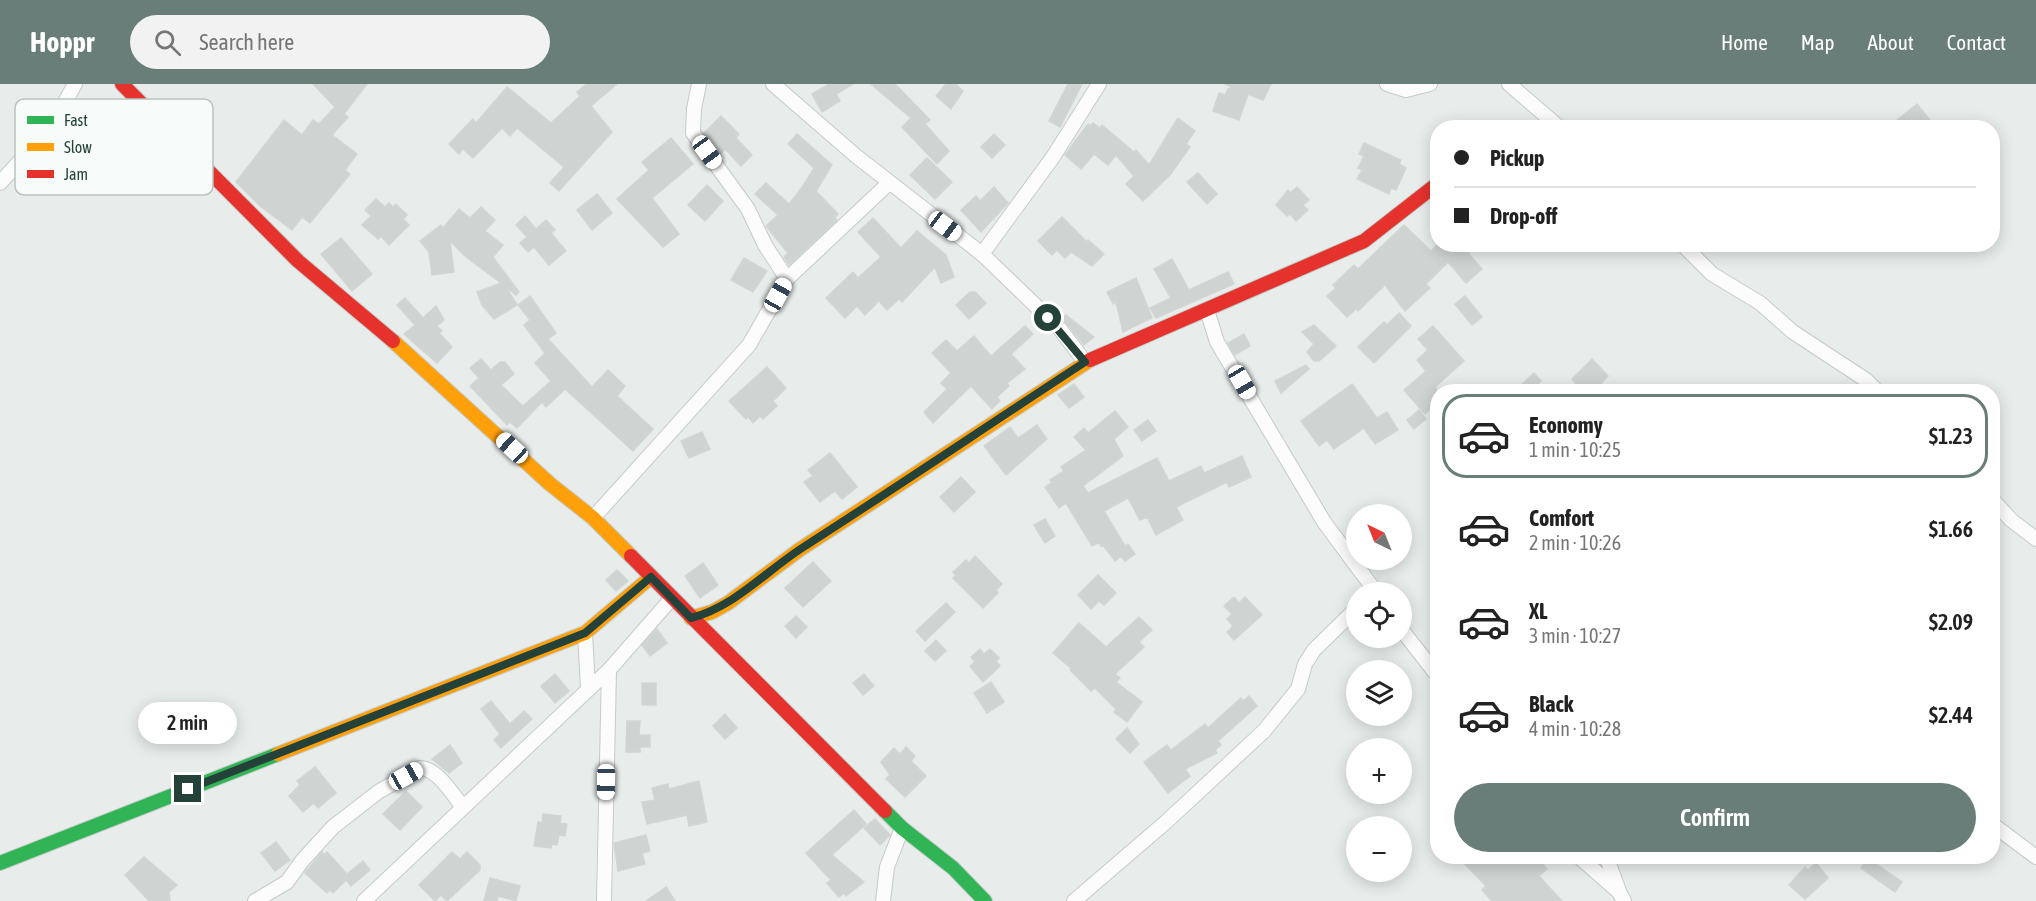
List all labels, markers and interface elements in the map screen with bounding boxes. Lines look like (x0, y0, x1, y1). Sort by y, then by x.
search box (130, 15, 550, 69)
text: Hoppr (30, 26, 94, 58)
icon: search (151, 26, 184, 59)
text: Search here (199, 29, 294, 55)
text: Home (1721, 30, 1768, 54)
text: Map (1801, 30, 1835, 54)
text: About (1868, 30, 1914, 54)
text: Contact (1947, 30, 2006, 54)
legend (15, 99, 213, 195)
text: Fast (64, 111, 88, 129)
car (689, 132, 725, 172)
text: Slow (64, 138, 92, 156)
text: Pickup (1490, 145, 1545, 171)
text: Jam (64, 165, 88, 183)
text: Drop-off (1490, 203, 1557, 229)
car (925, 208, 965, 244)
car (761, 275, 795, 315)
route start (1034, 304, 1061, 331)
car (1225, 362, 1259, 402)
icon: car (1457, 409, 1511, 463)
text: Economy (1529, 412, 1603, 438)
text: $1.23 (1929, 423, 1973, 449)
car (493, 429, 531, 467)
text: 1 min · 10:25 (1529, 438, 1621, 461)
icon: car (1457, 502, 1511, 556)
north arrow (1346, 504, 1412, 570)
map controls (1346, 504, 1412, 882)
text: Comfort (1529, 505, 1594, 531)
text: $1.66 (1929, 516, 1973, 542)
text: 2 min · 10:26 (1529, 531, 1621, 554)
button: locate (1346, 582, 1412, 648)
icon: car (1457, 595, 1511, 649)
text: XL (1529, 598, 1547, 624)
text: $2.09 (1929, 609, 1973, 635)
text: 3 min · 10:27 (1529, 624, 1621, 647)
button: layers (1346, 660, 1412, 726)
icon: car (1457, 688, 1511, 742)
text: Black (1529, 691, 1573, 717)
callout: 2 min (138, 702, 237, 744)
text: $2.44 (1929, 702, 1973, 728)
text: 2 min (167, 711, 208, 734)
text: 4 min · 10:28 (1529, 717, 1621, 740)
button: + (1346, 738, 1412, 804)
car (386, 759, 426, 793)
car (597, 764, 615, 800)
route end (174, 775, 201, 802)
button: Confirm (1454, 783, 1976, 852)
button: − (1346, 816, 1412, 882)

